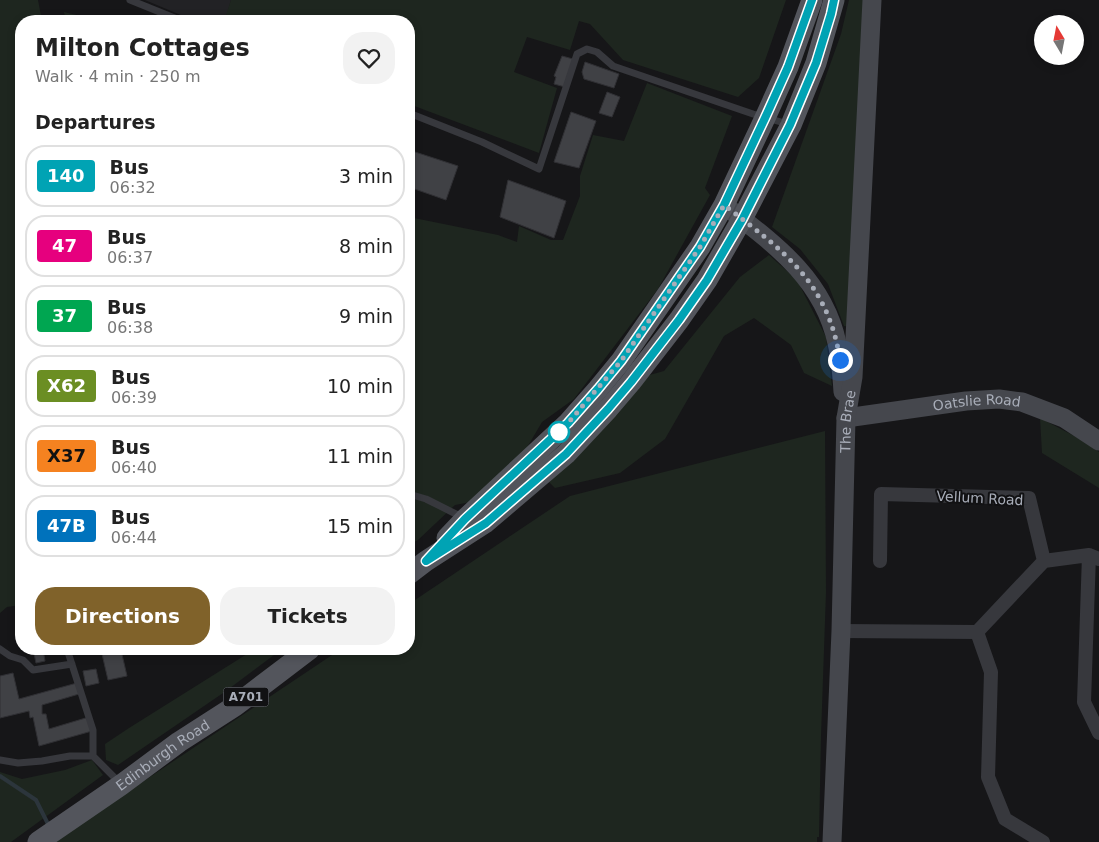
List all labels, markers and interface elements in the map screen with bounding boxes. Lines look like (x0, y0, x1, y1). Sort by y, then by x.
north arrow (1034, 15, 1084, 65)
map controls (1034, 15, 1084, 65)
button: heart (343, 32, 395, 84)
text: Milton Cottages (35, 34, 250, 62)
text: Walk · 4 min · 250 m (35, 67, 200, 86)
text: Departures (35, 111, 156, 133)
text: Bus (110, 156, 149, 178)
text: 140 (47, 165, 85, 186)
text: 3 min (339, 165, 393, 187)
text: 06:32 (110, 178, 156, 197)
text: Bus (107, 226, 146, 248)
text: 47 (52, 235, 77, 256)
text: 8 min (339, 235, 393, 257)
text: 06:37 (107, 248, 153, 267)
text: Bus (107, 296, 146, 318)
text: 37 (52, 305, 77, 326)
text: 9 min (339, 305, 393, 327)
text: 06:38 (107, 318, 153, 337)
your location (828, 348, 853, 373)
text: Bus (111, 366, 150, 388)
text: X62 (47, 375, 86, 396)
text: 10 min (327, 375, 393, 397)
text: 06:39 (111, 388, 157, 407)
street label: The Brae (837, 389, 859, 454)
street label: Oatslie Road (932, 391, 1022, 414)
unlabelled marker (548, 421, 570, 443)
text: Bus (111, 436, 150, 458)
text: X37 (47, 445, 86, 466)
text: 11 min (327, 445, 393, 467)
text: 06:40 (111, 458, 157, 477)
street label: Vellum Road (936, 488, 1024, 508)
text: Bus (111, 506, 150, 528)
text: 47B (47, 515, 86, 536)
text: 15 min (327, 515, 393, 537)
text: 06:44 (111, 528, 157, 547)
button: Directions (35, 587, 210, 645)
button: Tickets (220, 587, 395, 645)
road number: A701 (224, 688, 268, 706)
street label: Edinburgh Road (113, 717, 213, 794)

